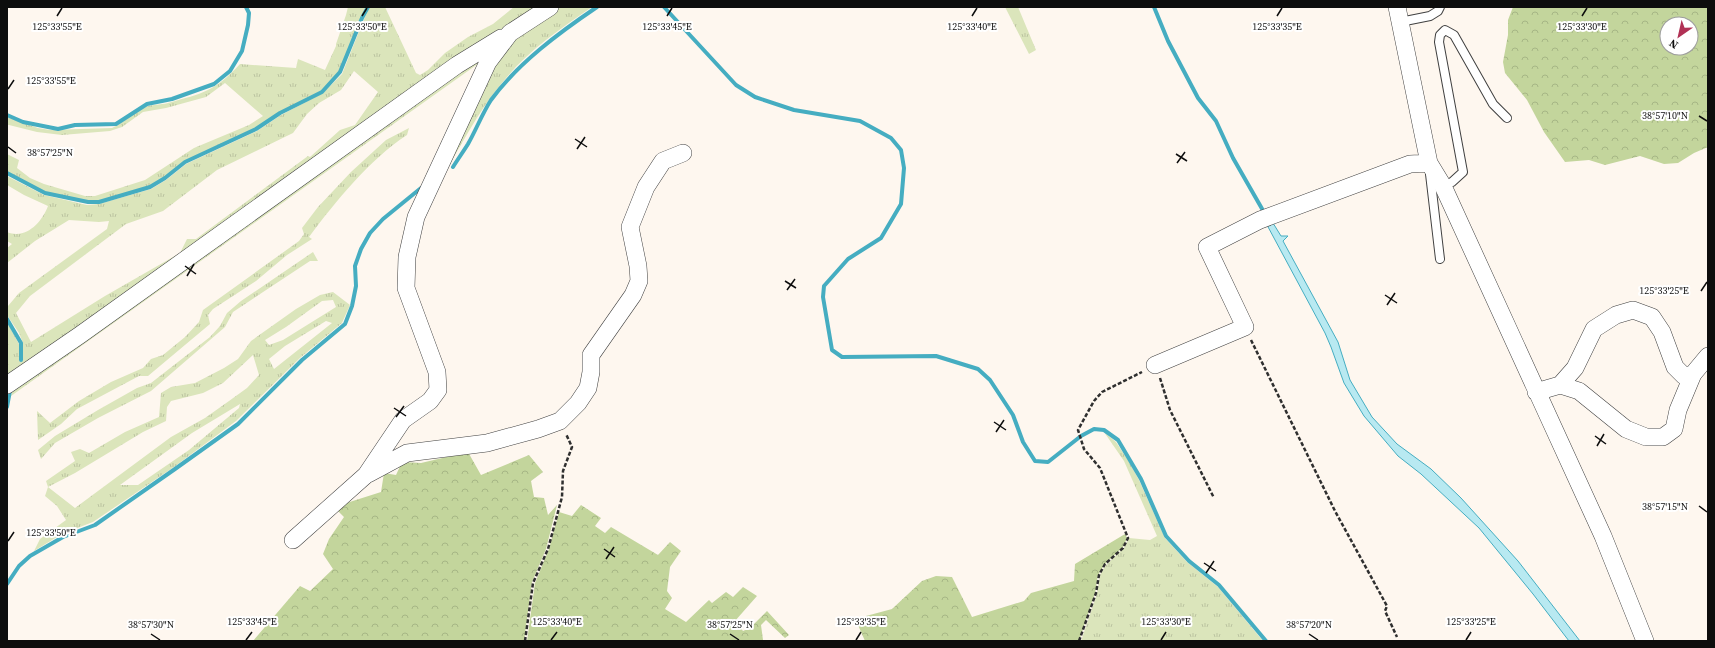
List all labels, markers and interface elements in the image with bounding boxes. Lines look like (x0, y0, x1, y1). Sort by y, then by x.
north arrow (1659, 16, 1699, 56)
text: 125°33'55"E (32, 20, 82, 33)
text: 125°33'50"E (337, 20, 387, 33)
text: 125°33'45"E (642, 20, 692, 33)
text: 125°33'40"E (947, 20, 997, 33)
text: 125°33'35"E (1252, 20, 1302, 33)
text: 125°33'30"E (1557, 20, 1607, 33)
text: N (1666, 35, 1681, 52)
text: 125°33'55"E (26, 74, 76, 87)
text: 38°57'10"N (1642, 109, 1688, 122)
text: 38°57'25"N (27, 146, 73, 159)
text: 125°33'25"E (1639, 284, 1689, 297)
text: 38°57'15"N (1642, 500, 1688, 513)
text: 125°33'50"E (26, 526, 76, 539)
text: 125°33'45"E (227, 615, 277, 628)
text: 125°33'40"E (532, 615, 582, 628)
text: 125°33'35"E (836, 615, 886, 628)
text: 125°33'30"E (1141, 615, 1191, 628)
text: 125°33'25"E (1446, 615, 1496, 628)
text: 38°57'30"N (128, 618, 174, 631)
text: 38°57'25"N (707, 618, 753, 631)
text: 38°57'20"N (1286, 618, 1332, 631)

